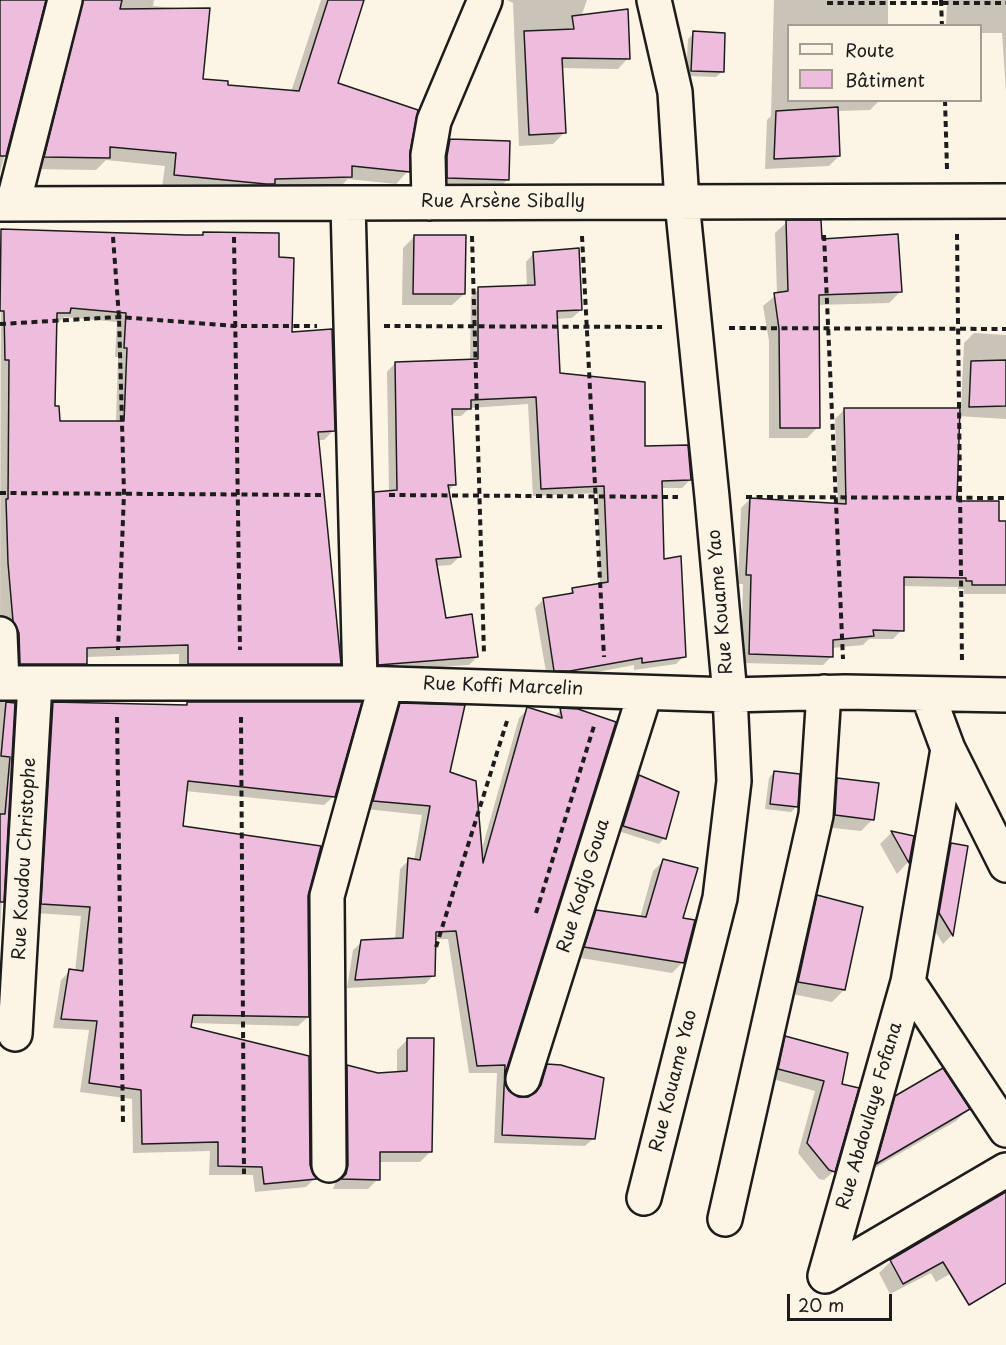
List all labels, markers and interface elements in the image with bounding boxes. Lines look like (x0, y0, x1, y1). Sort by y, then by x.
legend (787, 24, 982, 102)
text: Route (845, 36, 894, 63)
text: Bâtiment (845, 66, 925, 93)
street label: Rue Arsène Sibally (421, 191, 585, 213)
street label: Rue Kouame Yao (704, 528, 738, 676)
street label: Rue Koffi Marcelin (422, 673, 584, 701)
street label: Rue Koudou Christophe (9, 757, 41, 961)
street label: Rue Kodjo Goua (553, 816, 615, 956)
street label: Rue Kouame Yao (646, 1008, 702, 1154)
street label: Rue Abdoulaye Fofana (833, 1020, 907, 1212)
scale bar (790, 1282, 895, 1320)
text: 20 m (798, 1291, 844, 1318)

